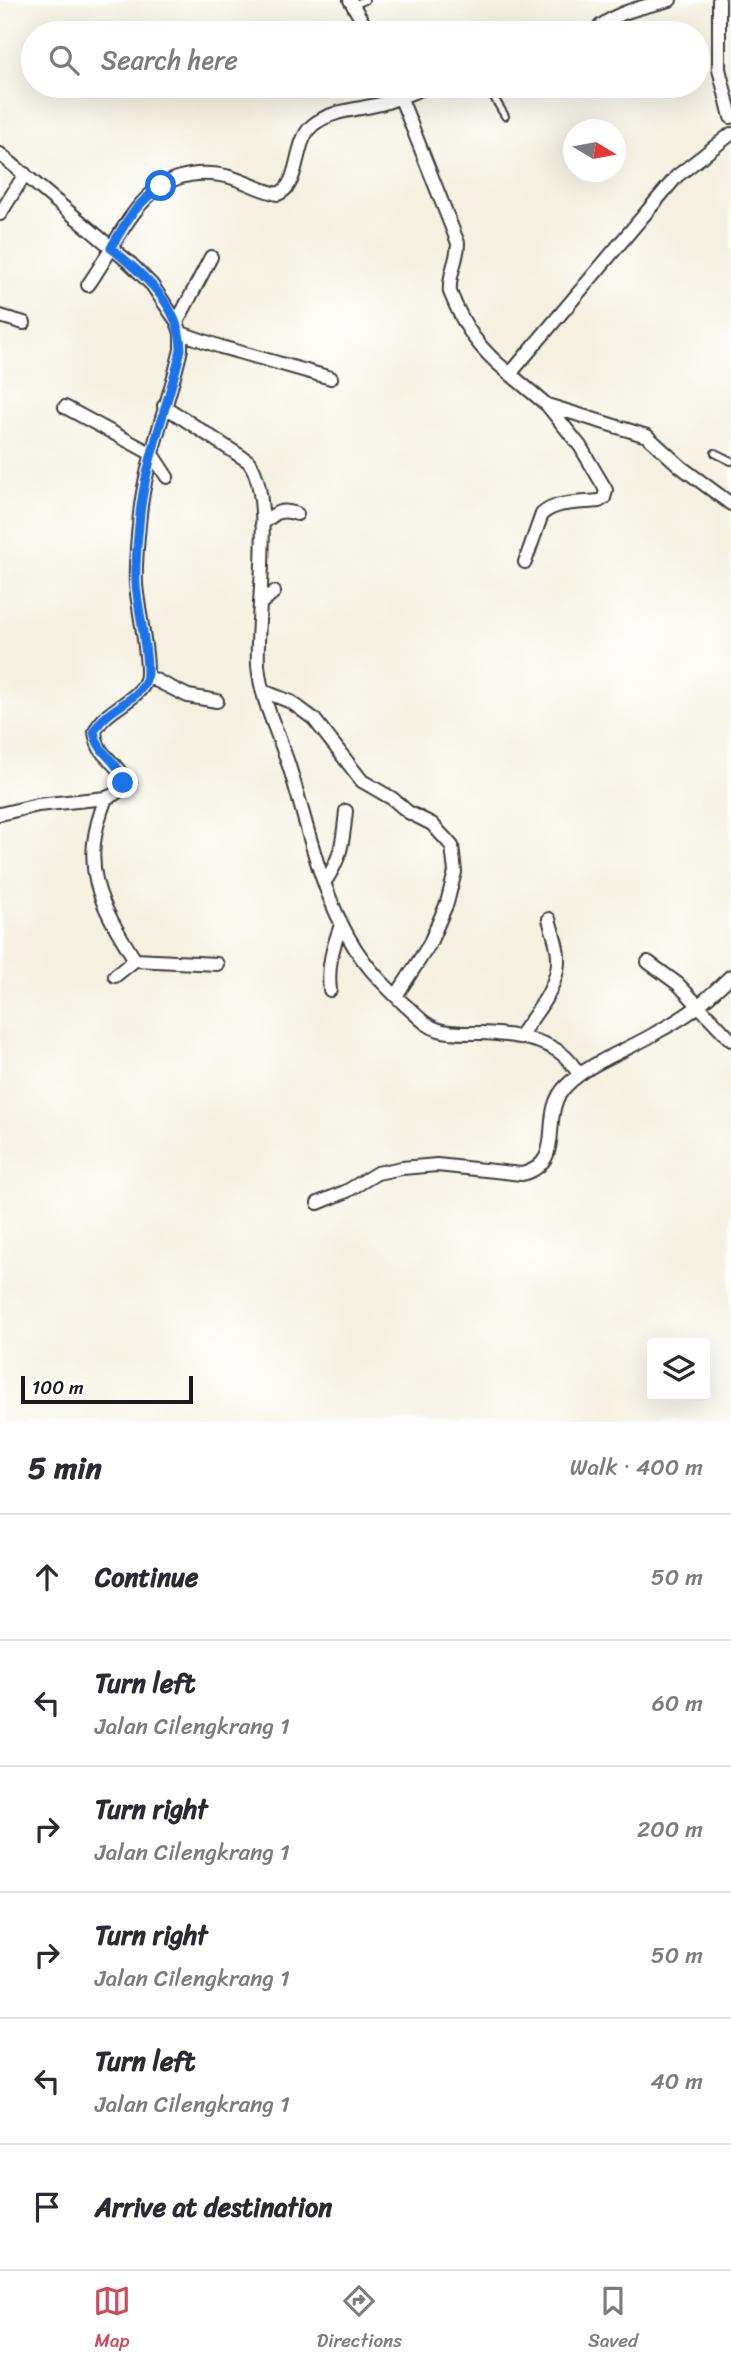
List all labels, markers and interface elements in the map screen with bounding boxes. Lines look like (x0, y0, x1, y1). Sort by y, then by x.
search box (21, 21, 710, 98)
text: Search here (101, 37, 238, 83)
icon: search (45, 41, 83, 79)
north arrow (563, 119, 626, 182)
route start (145, 170, 176, 201)
route end (107, 767, 138, 798)
map controls (647, 1338, 710, 1401)
button: layers (647, 1338, 710, 1401)
text: 100 m (32, 1371, 84, 1404)
scale bar (21, 1373, 192, 1405)
text: 5 min (28, 1441, 102, 1495)
text: Walk · 400 m (570, 1447, 703, 1488)
text: Continue (95, 1554, 198, 1600)
text: 50 m (651, 1557, 703, 1598)
icon: ahead (28, 1558, 66, 1596)
text: Turn left (95, 1660, 195, 1706)
text: 60 m (652, 1683, 703, 1724)
icon: left (28, 1684, 66, 1722)
text: Jalan Cilengkrang 1 (95, 1706, 290, 1747)
text: Turn right (95, 1786, 208, 1832)
text: 200 m (637, 1809, 703, 1850)
icon: right (28, 1810, 66, 1848)
text: Jalan Cilengkrang 1 (95, 1832, 290, 1873)
text: Turn right (95, 1912, 208, 1958)
text: 50 m (651, 1935, 703, 1976)
icon: right (28, 1936, 66, 1974)
text: Jalan Cilengkrang 1 (95, 1958, 290, 1999)
text: Turn left (95, 2038, 195, 2084)
text: 40 m (650, 2061, 703, 2102)
icon: left (28, 2062, 66, 2100)
text: Jalan Cilengkrang 1 (95, 2084, 290, 2125)
text: Arrive at destination (95, 2184, 332, 2230)
icon: arrive (28, 2188, 66, 2226)
tab: Map (93, 2282, 131, 2357)
tab: Directions (317, 2282, 402, 2357)
tab: Saved (588, 2282, 638, 2357)

